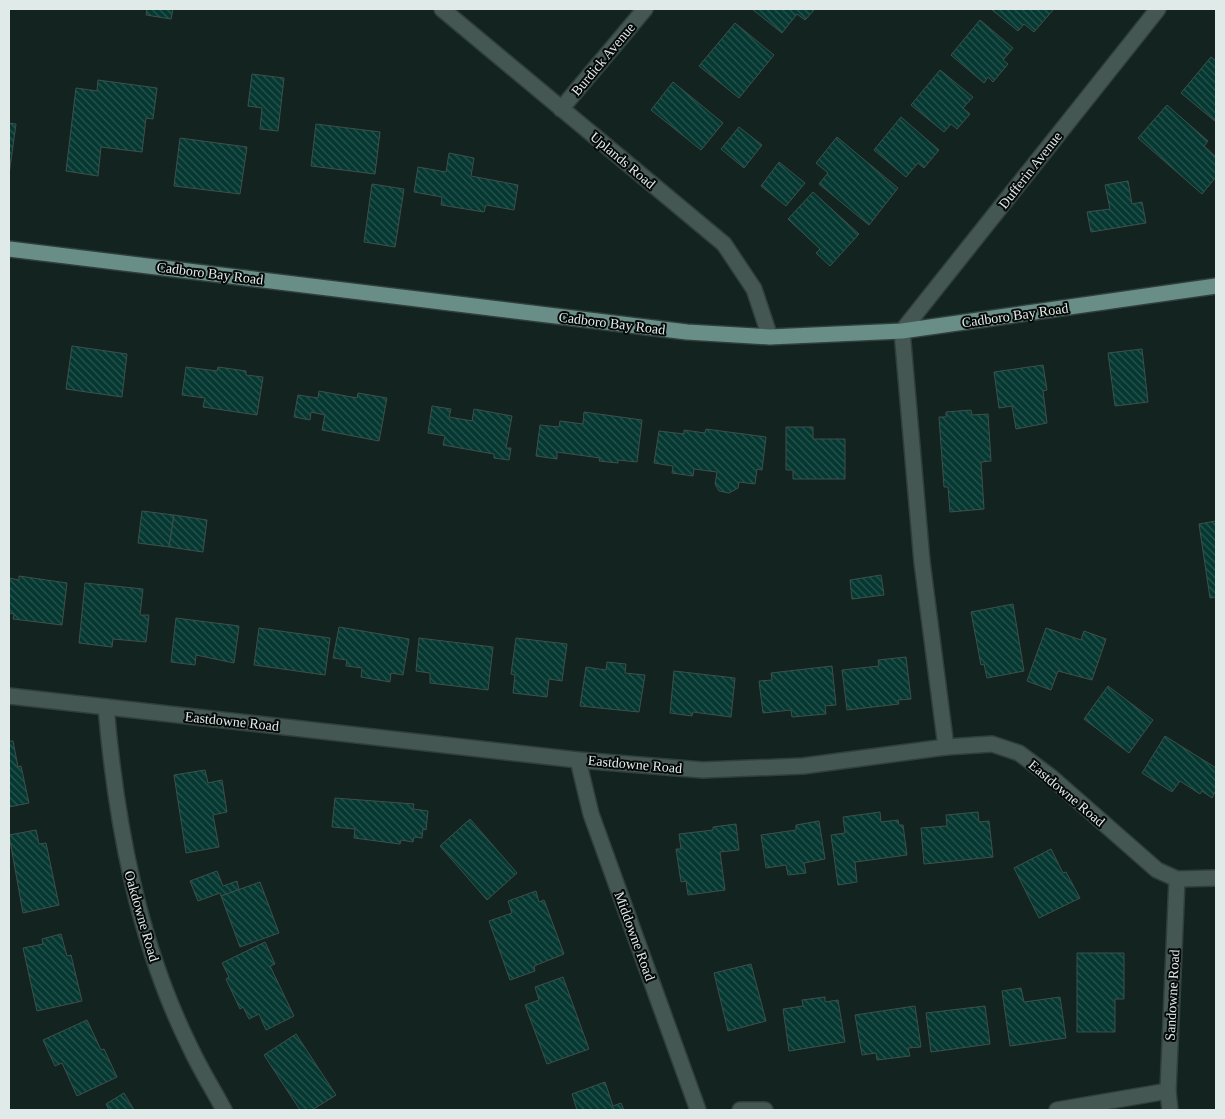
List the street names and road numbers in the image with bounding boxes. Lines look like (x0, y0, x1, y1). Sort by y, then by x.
street label: Burdick Avenue (569, 20, 638, 99)
street label: Uplands Road (587, 129, 658, 192)
street label: Dufferin Avenue (996, 129, 1065, 212)
street label: Cadboro Bay Road (156, 260, 264, 287)
street label: Cadboro Bay Road (961, 301, 1069, 330)
street label: Cadboro Bay Road (558, 310, 666, 337)
street label: Eastdowne Road (184, 709, 280, 734)
street label: Eastdowne Road (587, 753, 683, 776)
street label: Eastdowne Road (1026, 757, 1108, 829)
street label: Oakdowne Road (121, 869, 162, 963)
street label: Middowne Road (611, 890, 658, 983)
street label: Sandowne Road (1163, 949, 1182, 1041)

